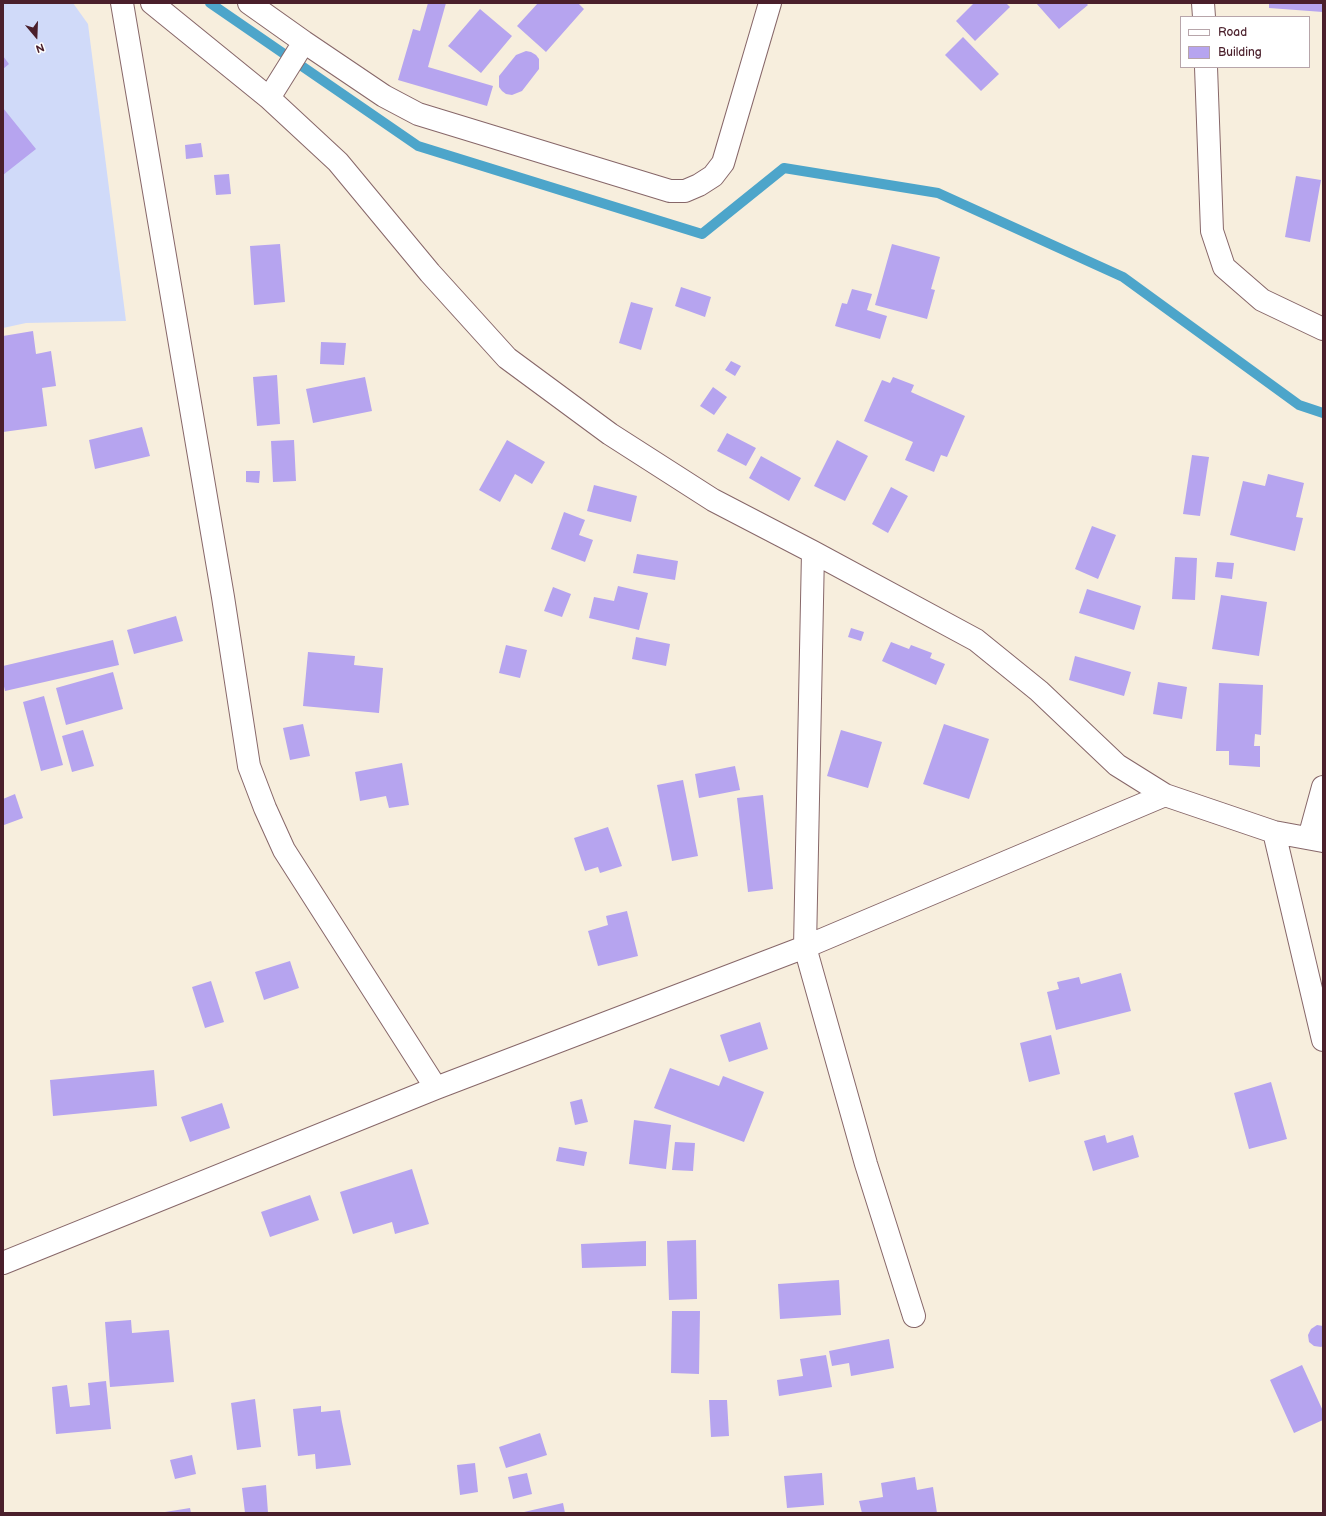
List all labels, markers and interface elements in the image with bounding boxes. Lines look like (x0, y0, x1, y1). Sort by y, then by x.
north arrow (16, 16, 56, 56)
legend (1180, 16, 1310, 68)
text: Road (1218, 25, 1247, 40)
text: N (34, 40, 46, 55)
text: Building (1218, 45, 1262, 60)

